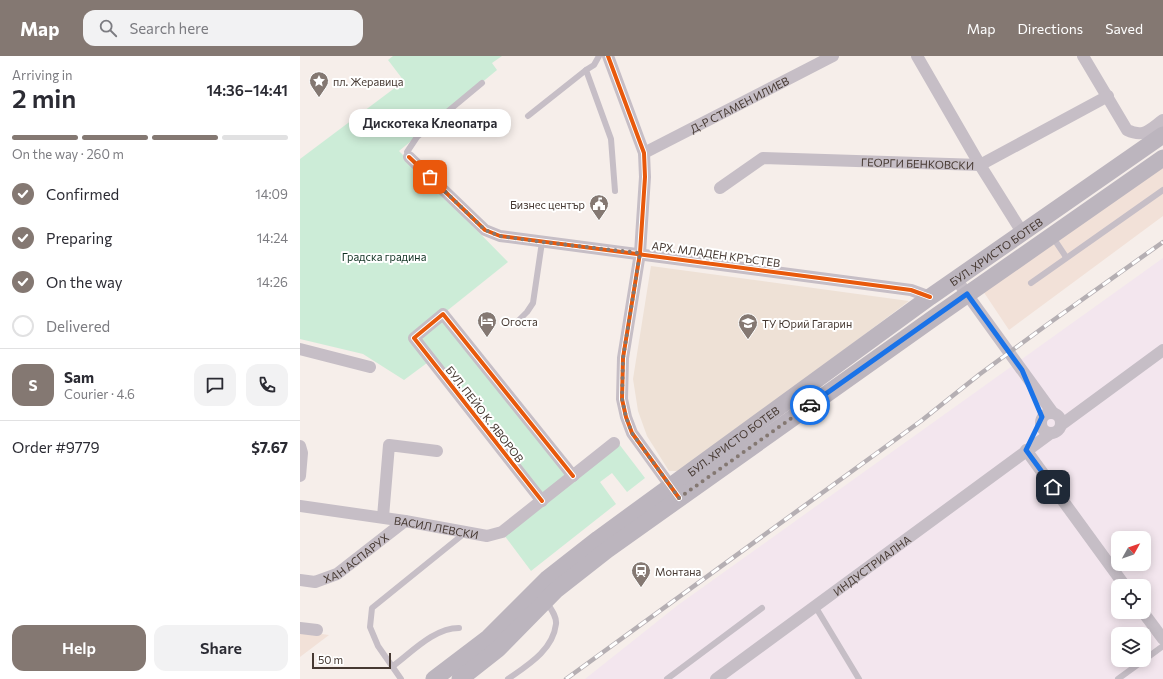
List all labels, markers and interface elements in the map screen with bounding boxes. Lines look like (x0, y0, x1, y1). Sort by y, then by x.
search box (83, 10, 363, 46)
text: Map (20, 17, 59, 40)
icon: search (97, 17, 119, 39)
text: Search here (129, 19, 209, 37)
text: Map (967, 20, 996, 37)
text: Directions (1018, 20, 1083, 37)
text: Saved (1105, 20, 1143, 37)
text: Arriving in (12, 67, 72, 83)
place icon: пл. Жеравица (308, 70, 330, 98)
street label: Д-Р СТАМЕН ИЛИЕВ (688, 73, 791, 135)
place label: пл. Жеравица (333, 75, 403, 88)
text: 14:36–14:41 (206, 81, 288, 99)
text: 2 min (12, 82, 76, 113)
callout: Дискотека Клеопатра (349, 109, 511, 137)
text: Дискотека Клеопатра (363, 115, 497, 131)
text: On the way · 260 m (12, 146, 124, 162)
street label: ГЕОРГИ БЕНКОВСКИ (861, 155, 974, 171)
pin (413, 160, 447, 194)
icon: bag (419, 166, 441, 188)
icon: check (12, 183, 34, 205)
text: Confirmed (46, 185, 119, 203)
text: 14:09 (255, 186, 288, 202)
public building icon: Бизнес център (588, 193, 610, 221)
place label: Бизнес център (510, 198, 585, 211)
street label: БУЛ. ХРИСТО БОТЕВ (947, 214, 1045, 288)
icon: check (12, 227, 34, 249)
text: Preparing (46, 229, 112, 247)
text: 14:24 (257, 230, 288, 246)
street label: АРХ. МЛАДЕН КРЪСТЕВ (651, 239, 781, 269)
park label: Градска градина (342, 250, 426, 263)
icon: check (12, 271, 34, 293)
text: On the way (46, 273, 123, 291)
text: 14:26 (257, 274, 288, 290)
hotel icon: Огоста (476, 310, 498, 338)
school or university icon: ТУ Юрий Гагарин (737, 312, 759, 340)
place label: Огоста (501, 315, 538, 328)
text: Delivered (46, 317, 110, 335)
place label: ТУ Юрий Гагарин (762, 317, 852, 330)
street label: БУЛ. ПЕЙО К. ЯВОРОВ (443, 363, 527, 465)
button: chat (194, 364, 236, 406)
button: phone (246, 364, 288, 406)
text: Sam (64, 368, 94, 386)
text: S (28, 376, 38, 394)
courier (790, 385, 830, 425)
text: Courier · 4.6 (64, 386, 135, 402)
icon: car (799, 394, 821, 416)
street label: БУЛ. ХРИСТО БОТЕВ (684, 403, 781, 478)
text: Order #9779 (12, 438, 100, 456)
text: $7.67 (251, 438, 288, 456)
pin (1036, 470, 1070, 504)
icon: home (1042, 476, 1064, 498)
street label: ВАСИЛ ЛЕВСКИ (393, 513, 480, 541)
street label: ХАН АСПАРУХ (321, 530, 391, 585)
north arrow (1111, 531, 1151, 571)
map controls (1111, 531, 1151, 667)
street label: ИНДУСТРИАЛНА (830, 532, 913, 598)
station icon: Монтана (630, 560, 652, 588)
place label: Монтана (655, 565, 701, 578)
button: locate (1111, 579, 1151, 619)
button: Help (12, 625, 146, 671)
button: Share (154, 625, 288, 671)
button: layers (1111, 627, 1151, 667)
scale bar (312, 651, 391, 670)
text: 50 m (318, 653, 343, 666)

